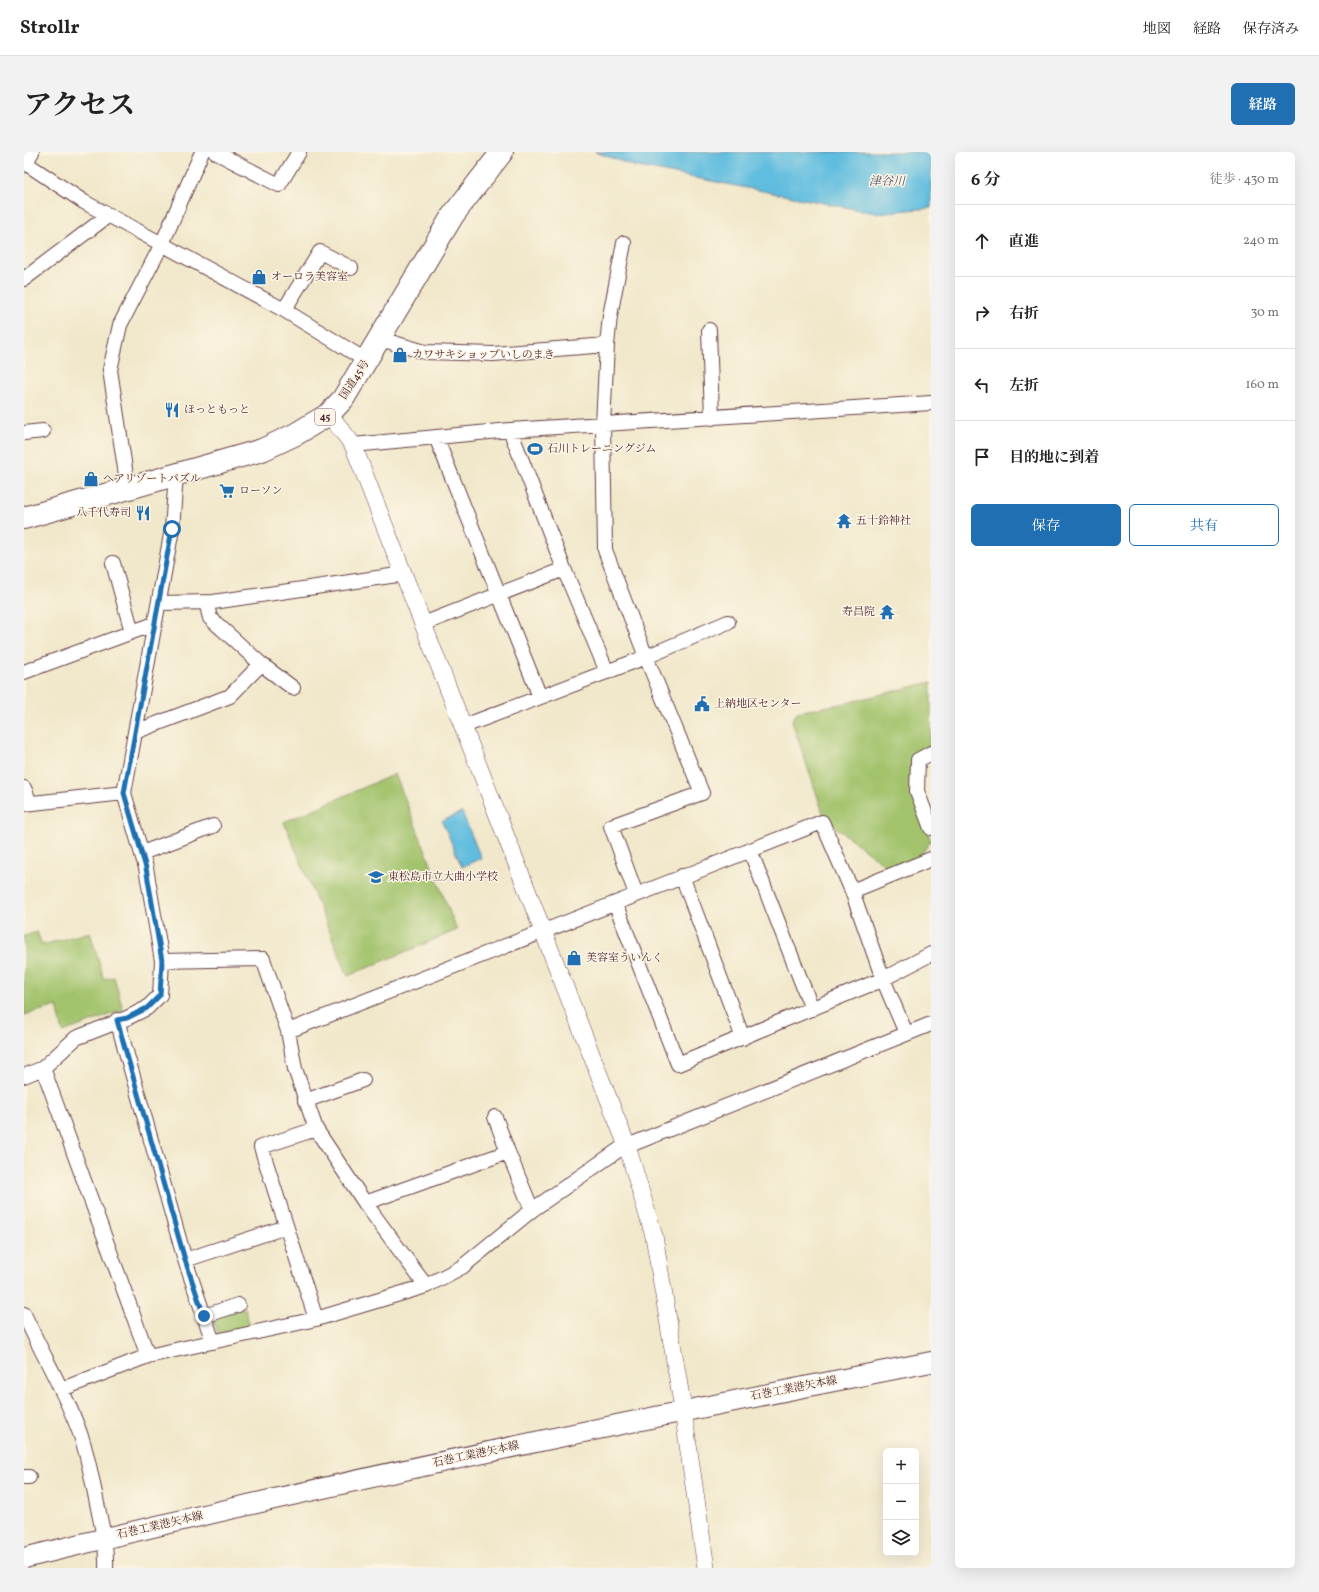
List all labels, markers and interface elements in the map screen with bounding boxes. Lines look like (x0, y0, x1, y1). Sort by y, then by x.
text: Strollr (20, 15, 80, 41)
text: 地図 (1143, 20, 1171, 39)
text: 経路 (1193, 20, 1221, 39)
text: 保存済み (1243, 20, 1299, 39)
button: 経路 (1231, 83, 1295, 125)
text: アクセス (24, 87, 135, 126)
text: 6 分 (971, 169, 1001, 192)
text: 徒歩 · 430 m (1210, 171, 1279, 189)
water label: 津谷川 (869, 174, 907, 190)
icon: ahead (971, 230, 993, 252)
text: 直進 (1009, 232, 1039, 253)
text: 240 m (1243, 232, 1279, 250)
shop icon: オーロラ美容室 (250, 268, 268, 286)
place label: オーロラ美容室 (271, 270, 348, 285)
icon: right (971, 302, 993, 324)
text: 右折 (1009, 304, 1039, 325)
text: 30 m (1251, 304, 1279, 322)
shop icon: カワサキショップいしのまき (391, 346, 409, 364)
place label: カワサキショップいしのまき (412, 348, 555, 363)
street label: 国道45号 (337, 357, 373, 403)
icon: left (971, 374, 993, 396)
text: 左折 (1009, 376, 1039, 397)
text: 160 m (1245, 376, 1279, 394)
restaurant icon: ほっともっと (163, 401, 181, 419)
place label: ほっともっと (184, 403, 250, 418)
road number: 45 (315, 409, 335, 425)
sports icon: 石川トレーニングジム (526, 440, 544, 458)
place label: 石川トレーニングジム (547, 442, 656, 457)
icon: arrive (971, 446, 993, 468)
text: 目的地に到着 (1009, 448, 1099, 469)
shop icon: ヘアリゾートパズル (82, 470, 100, 488)
place label: ヘアリゾートパズル (103, 472, 201, 487)
supermarket icon: ローソン (218, 482, 236, 500)
place label: ローソン (239, 484, 283, 499)
restaurant icon: 八千代寿司 (134, 504, 152, 522)
button: 保存 (971, 504, 1121, 546)
button: 共有 (1129, 504, 1279, 546)
place label: 八千代寿司 (76, 506, 131, 521)
temple icon: 五十鈴神社 (835, 512, 853, 530)
place label: 五十鈴神社 (856, 514, 911, 529)
route start (163, 520, 181, 538)
temple icon: 寿昌院 (878, 603, 896, 621)
place label: 寿昌院 (842, 605, 875, 620)
public building icon: 上納地区センター (693, 695, 711, 713)
place label: 上納地区センター (714, 697, 802, 712)
school or university icon: 東松島市立大曲小学校 (367, 868, 385, 886)
place label: 東松島市立大曲小学校 (388, 870, 498, 885)
shop icon: 美容室ういんく (565, 949, 583, 967)
place label: 美容室ういんく (586, 951, 663, 966)
route end (195, 1307, 213, 1325)
street label: 石巻工業港矢本線 (749, 1373, 839, 1405)
street label: 石巻工業港矢本線 (431, 1439, 521, 1471)
map controls (883, 1448, 919, 1556)
button: + (883, 1448, 919, 1484)
button: − (883, 1484, 919, 1520)
street label: 石巻工業港矢本線 (115, 1509, 205, 1543)
button: layers (883, 1520, 919, 1556)

